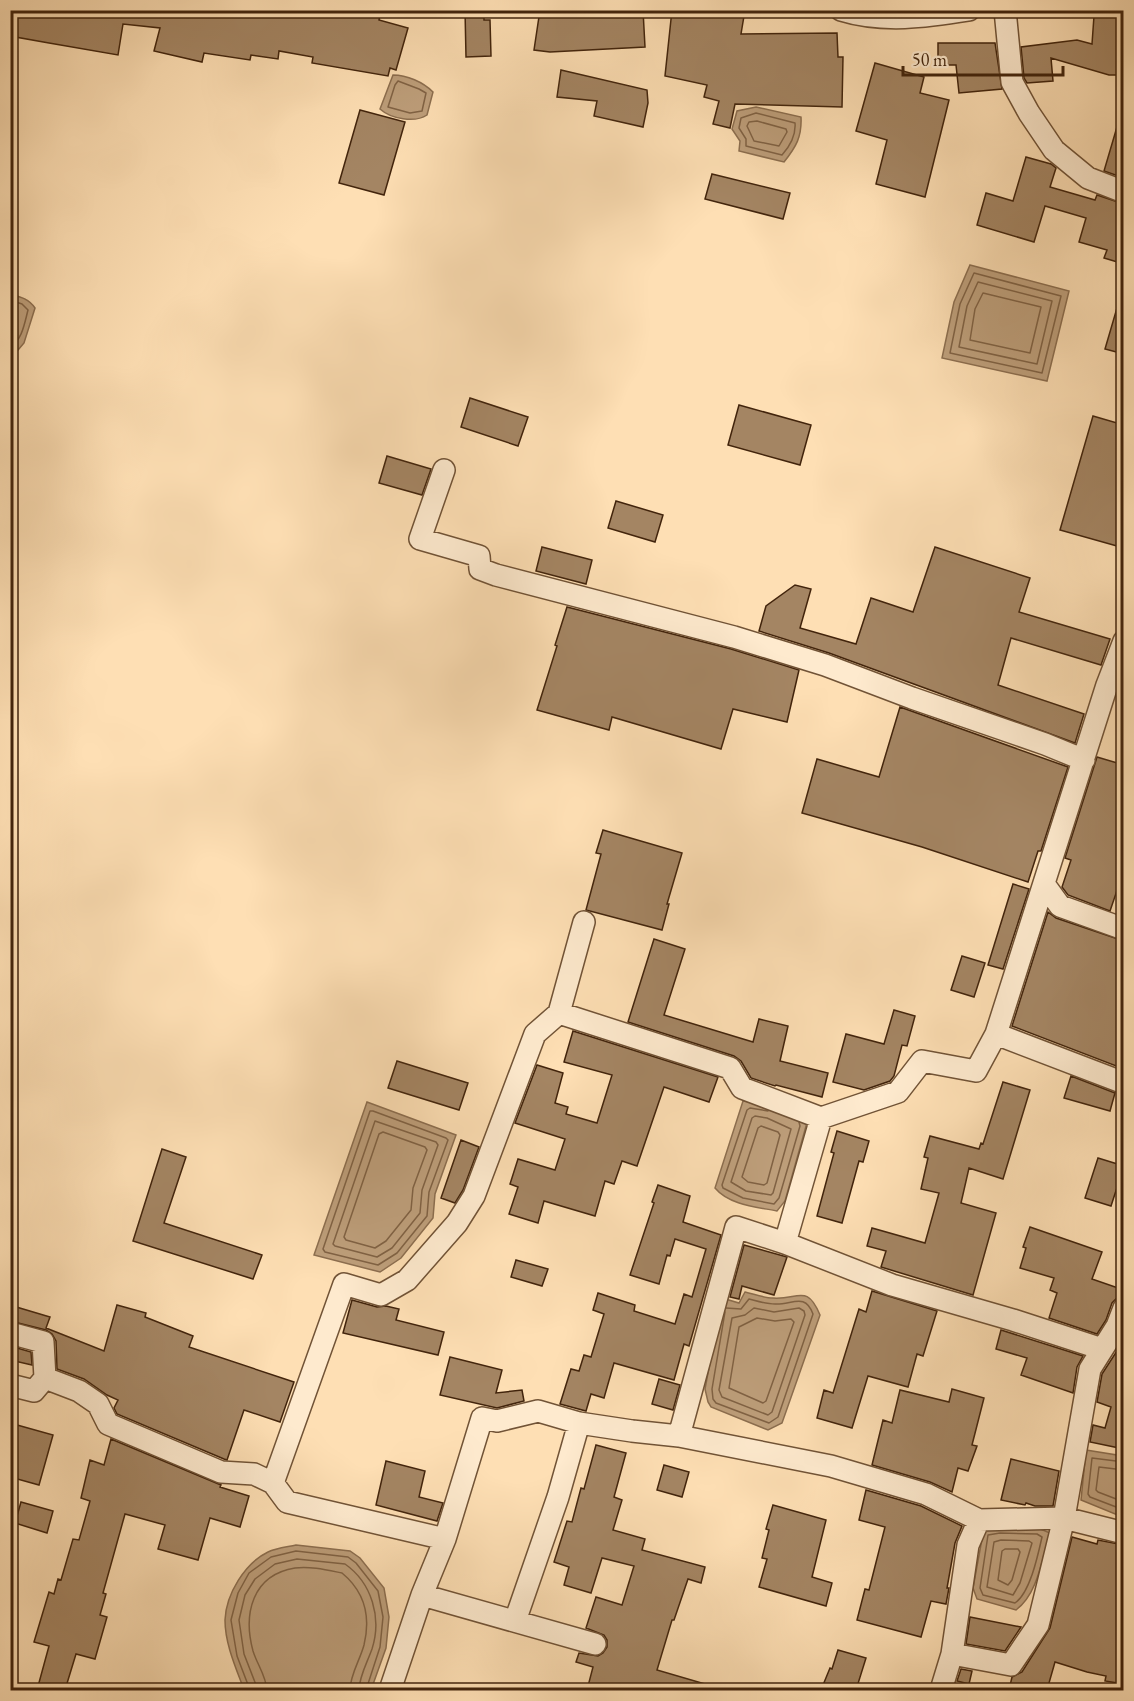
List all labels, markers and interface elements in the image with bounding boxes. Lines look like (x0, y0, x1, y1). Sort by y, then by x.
scale bar (903, 39, 1064, 77)
text: 50 m (912, 48, 947, 71)

